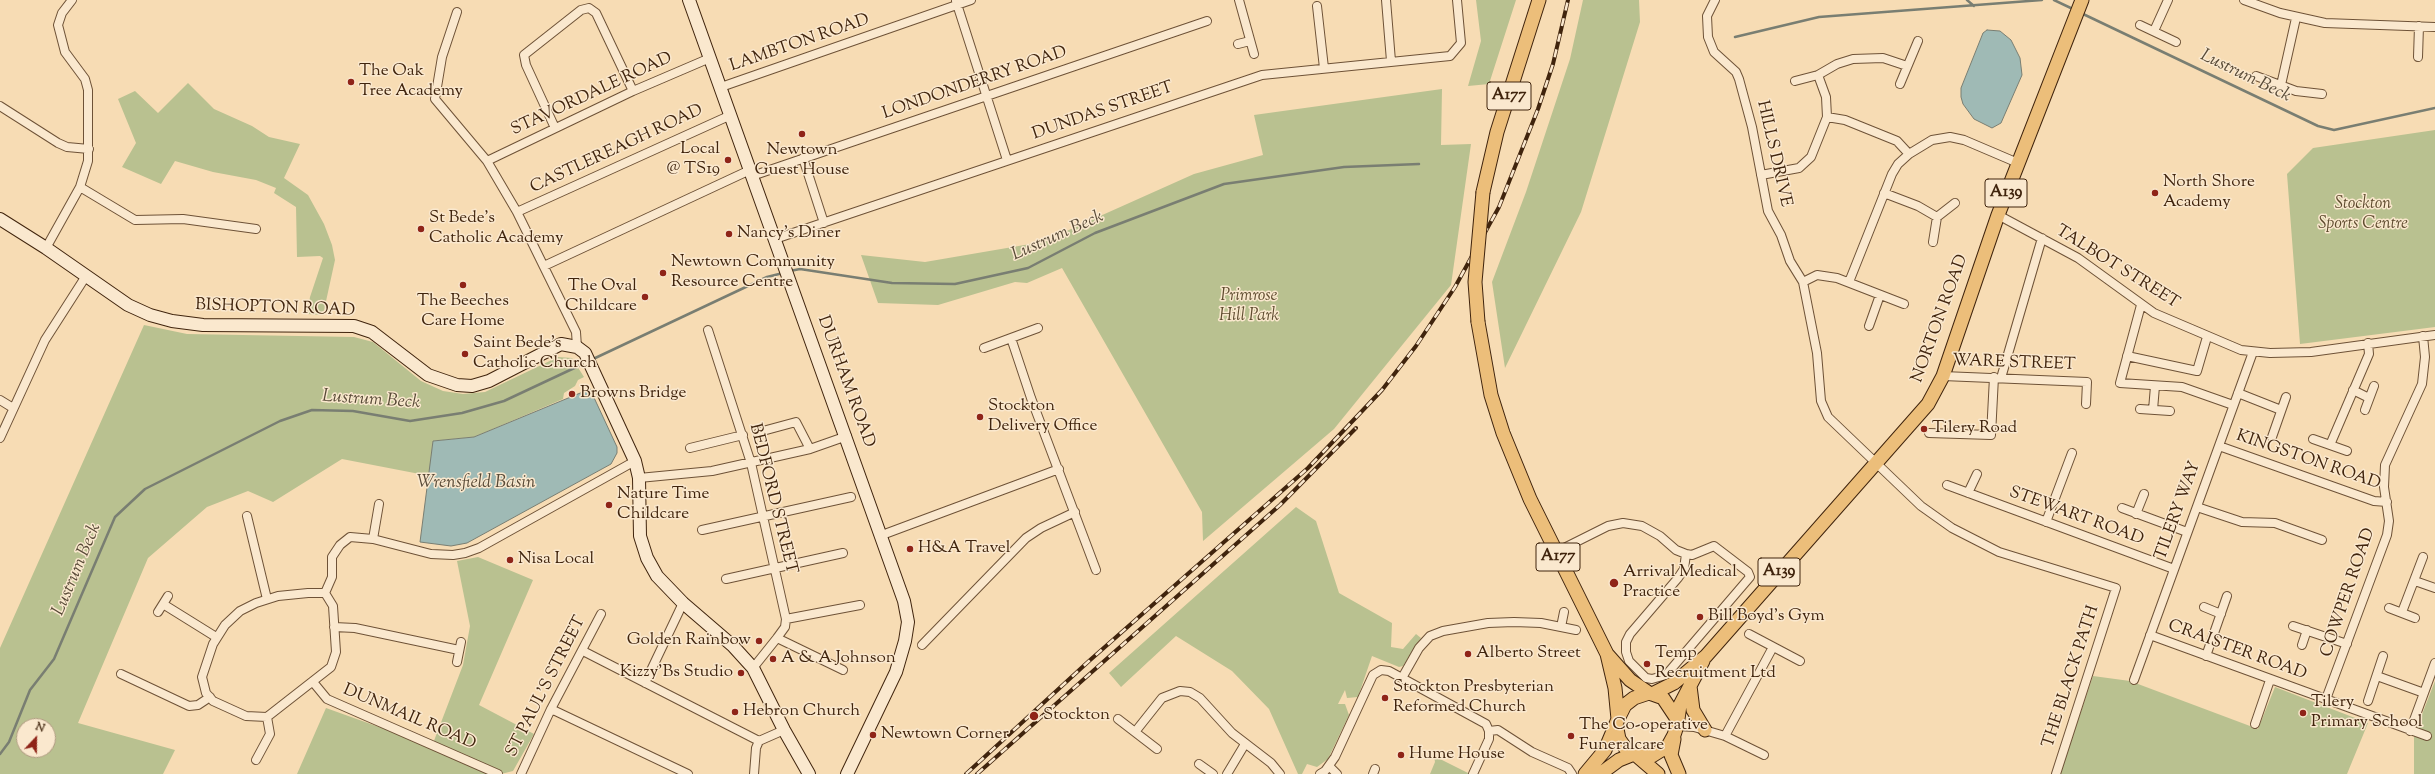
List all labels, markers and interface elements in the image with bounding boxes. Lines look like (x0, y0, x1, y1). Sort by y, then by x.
street label: LAMBTON ROAD (728, 11, 872, 77)
street label: LONDONDERRY ROAD (880, 43, 1070, 125)
water label: Lustrum Beck (2196, 46, 2294, 108)
street label: STAVORDALE ROAD (508, 49, 676, 141)
place label: The Oak Tree Academy (359, 62, 463, 102)
marker: The Oak Tree Academy (346, 77, 356, 87)
street label: DUNDAS STREET (1030, 78, 1176, 146)
road number: A177 (1487, 82, 1531, 110)
street label: HILLS DRIVE (1751, 99, 1795, 209)
street label: CASTLEREAGH ROAD (527, 101, 707, 199)
marker: Newtown Guest House (797, 129, 807, 139)
place label: Local @ TS19 (666, 140, 720, 180)
place label: Newtown Guest House (755, 141, 849, 181)
marker: Local @ TS19 (723, 155, 733, 165)
place label: North Shore Academy (2163, 173, 2255, 213)
road number: A139 (1985, 179, 2027, 207)
marker: North Shore Academy (2150, 188, 2160, 198)
park label: Stockton Sports Centre (2318, 195, 2408, 235)
water label: Lustrum Beck (1009, 207, 1107, 267)
place label: St Bede's Catholic Academy (429, 209, 563, 249)
street label: TALBOT STREET (2051, 222, 2183, 314)
marker: St Bede's Catholic Academy (416, 224, 426, 234)
place label: Nancy's Diner (737, 224, 841, 244)
marker: Nancy's Diner (724, 229, 734, 239)
street label: NORTON ROAD (1908, 252, 1974, 386)
place label: Newtown Community Resource Centre (671, 253, 835, 293)
marker: Newtown Community Resource Centre (658, 268, 668, 278)
place label: The Oval Childcare (565, 277, 637, 317)
marker: The Beeches Care Home (458, 280, 468, 290)
park label: Primrose Hill Park (1219, 287, 1279, 327)
place label: The Beeches Care Home (417, 292, 509, 332)
marker: The Oval Childcare (640, 292, 650, 302)
street label: BISHOPTON ROAD (195, 296, 355, 322)
street label: DURHAM ROAD (812, 313, 878, 451)
place label: Saint Bede's Catholic Church (473, 334, 597, 374)
marker: Saint Bede's Catholic Church (460, 349, 470, 359)
street label: WARE STREET (1952, 352, 2076, 376)
place label: Browns Bridge (580, 384, 686, 404)
water label: Lustrum Beck (321, 387, 421, 415)
marker: Browns Bridge (567, 389, 577, 399)
place label: Stockton Delivery Office (988, 397, 1097, 437)
marker: Stockton Delivery Office (975, 412, 985, 422)
place label: Tilery Road (1932, 419, 2017, 439)
street label: BEDFORD STREET (743, 422, 801, 576)
marker: Tilery Road (1919, 424, 1929, 434)
street label: KINGSTON ROAD (2233, 427, 2383, 495)
street label: TILERY WAY (2152, 459, 2206, 563)
water label: Wrensfield Basin (417, 473, 535, 495)
street label: STEWART ROAD (2006, 483, 2146, 551)
place label: Nature Time Childcare (617, 485, 709, 525)
marker: Nature Time Childcare (604, 500, 614, 510)
water label: Lustrum Beck (49, 521, 107, 619)
street label: COWPER ROAD (2317, 526, 2381, 660)
place label: H&A Travel (918, 539, 1010, 559)
road number: A177 (1536, 543, 1580, 571)
marker: H&A Travel (905, 544, 915, 554)
place label: Nisa Local (518, 550, 594, 570)
marker: Nisa Local (505, 555, 515, 565)
road number: A139 (1758, 558, 1800, 586)
place label: Arrival Medical Practice (1623, 563, 1737, 603)
marker: Arrival Medical Practice (1608, 577, 1620, 589)
street label: THE BLACK PATH (2039, 603, 2105, 751)
place label: Bill Boyd’s Gym (1708, 607, 1824, 627)
marker: Bill Boyd’s Gym (1695, 612, 1705, 622)
street label: ST PAUL'S STREET (503, 613, 591, 761)
street label: CRAISTER ROAD (2165, 616, 2309, 686)
place label: Golden Rainbow (627, 631, 751, 651)
marker: Golden Rainbow (754, 636, 764, 646)
place label: Alberto Street (1476, 644, 1581, 664)
place label: Temp Recruitment Ltd (1655, 644, 1776, 684)
place label: A & A Johnson (781, 649, 896, 669)
marker: Alberto Street (1463, 649, 1473, 659)
marker: A & A Johnson (768, 654, 778, 664)
marker: Temp Recruitment Ltd (1642, 659, 1652, 669)
place label: Kizzy'Bs Studio (620, 663, 733, 683)
marker: Kizzy'Bs Studio (736, 668, 746, 678)
place label: Stockton Presbyterian Reformed Church (1393, 678, 1554, 718)
street label: DUNMAIL ROAD (339, 681, 479, 755)
marker: Stockton Presbyterian Reformed Church (1380, 693, 1390, 703)
place label: Tilery Primary School (2311, 693, 2422, 733)
place label: Hebron Church (743, 702, 860, 722)
place label: Stockton (1043, 706, 1110, 726)
marker: Hebron Church (730, 707, 740, 717)
marker: Tilery Primary School (2298, 708, 2308, 718)
marker: Stockton (1028, 710, 1040, 722)
place label: The Co-operative Funeralcare (1579, 716, 1708, 756)
north arrow (16, 718, 56, 758)
text: N (33, 719, 47, 737)
place label: Newtown Corner (881, 725, 1009, 745)
marker: Newtown Corner (868, 730, 878, 740)
marker: The Co-operative Funeralcare (1566, 731, 1576, 741)
place label: Hume House (1409, 745, 1505, 765)
marker: Hume House (1396, 750, 1406, 760)

